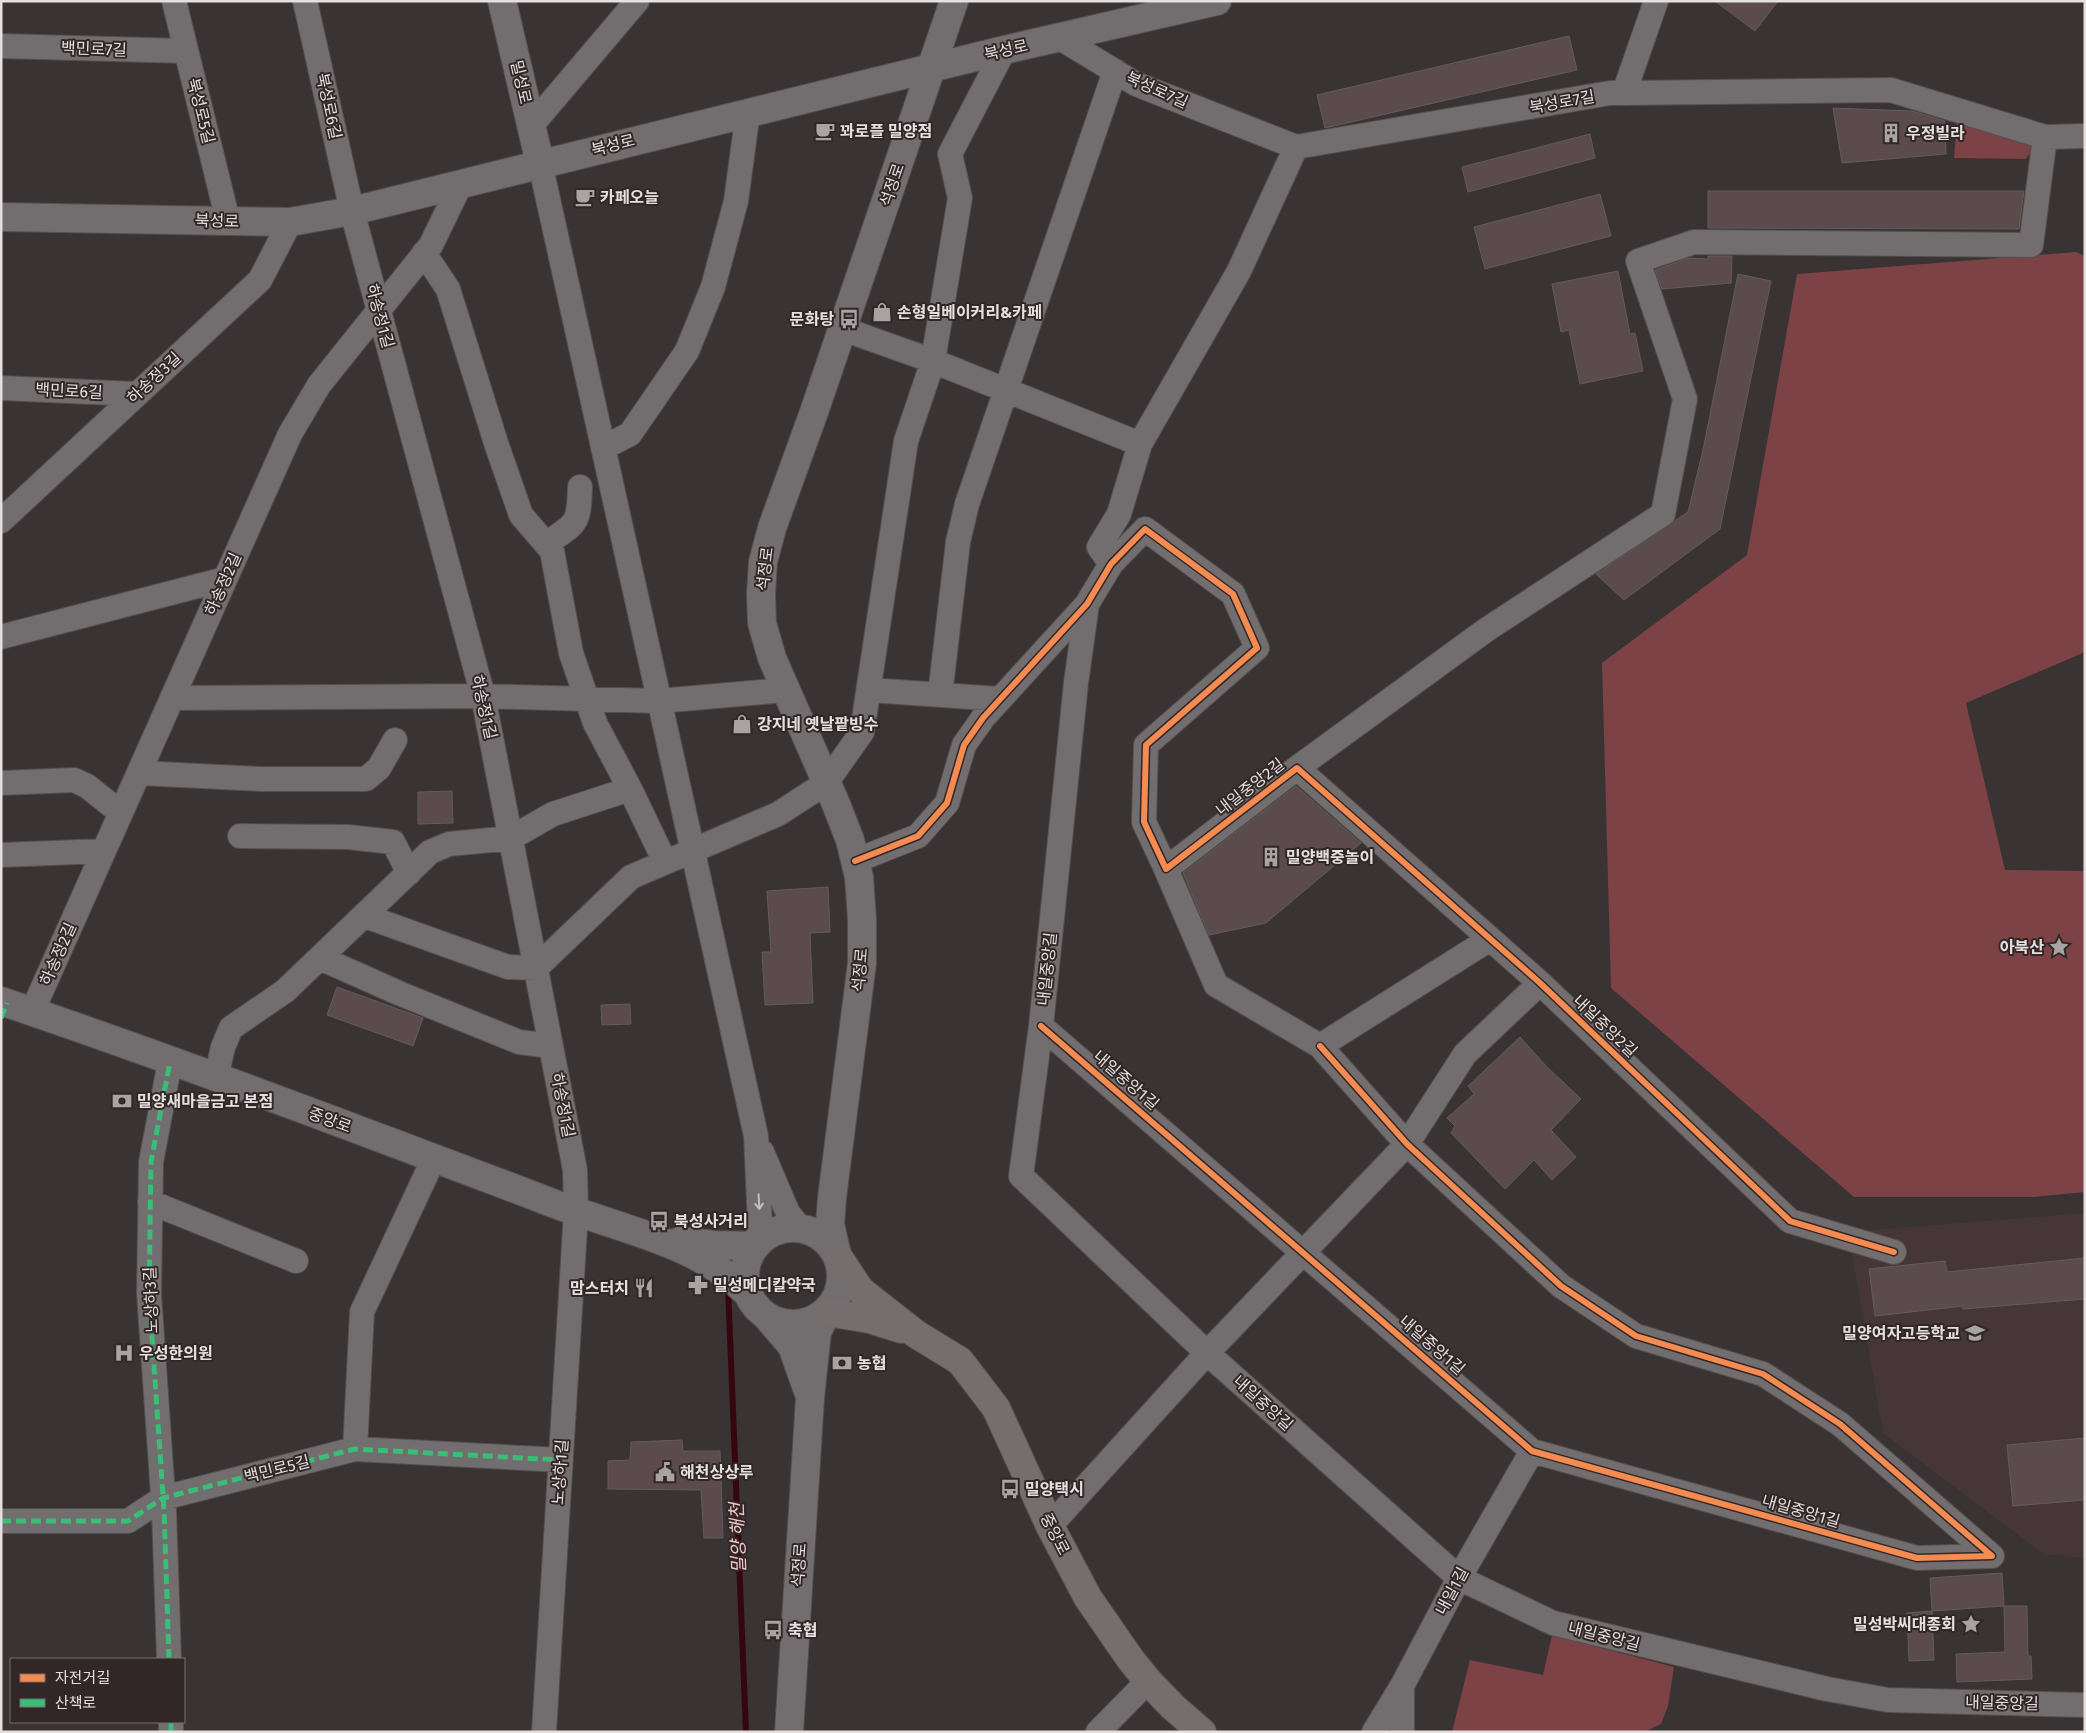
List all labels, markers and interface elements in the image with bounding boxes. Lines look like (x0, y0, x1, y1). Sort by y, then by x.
street label: 북성로 (982, 36, 1030, 64)
street label: 백민로7길 (61, 38, 127, 60)
street label: 밀성로 (507, 58, 535, 106)
street label: 북성로7길 (1123, 68, 1191, 112)
street label: 북성로6길 (313, 71, 345, 141)
street label: 북성로5길 (184, 76, 218, 146)
street label: 북성로7길 (1528, 87, 1596, 117)
cafe icon: 꽈로플 밀양점 (814, 120, 836, 142)
place label: 꽈로플 밀양점 (840, 122, 932, 141)
building icon: 우정빌라 (1880, 122, 1902, 144)
place label: 우정빌라 (1906, 124, 1965, 143)
street label: 북성로 (589, 130, 637, 160)
street label: 석정로 (876, 161, 908, 209)
cafe icon: 카페오늘 (574, 186, 596, 208)
place label: 카페오늘 (600, 188, 659, 207)
street label: 북성로 (195, 211, 240, 231)
street label: 하송정1길 (362, 282, 398, 350)
shop icon: 손형일베이커리&카페 (871, 301, 893, 323)
place label: 손형일베이커리&카페 (897, 303, 1042, 322)
bus stop icon: 문화탕 (838, 308, 860, 330)
place label: 문화탕 (790, 310, 834, 329)
street label: 하송정3길 (123, 348, 185, 408)
street label: 백민로6길 (35, 380, 103, 402)
street label: 석정로 (753, 546, 777, 592)
street label: 하송정2길 (201, 550, 245, 618)
street label: 하송정1길 (467, 673, 501, 741)
shop icon: 강지네 옛날팥빙수 (731, 713, 753, 735)
place label: 강지네 옛날팥빙수 (757, 715, 879, 734)
street label: 내일중앙2길 (1212, 754, 1288, 820)
building icon: 밀양백중놀이 (1260, 846, 1282, 868)
place label: 밀양백중놀이 (1286, 848, 1374, 867)
street label: 하송정2길 (36, 920, 80, 988)
street label: 내일중앙길 (1034, 931, 1060, 1007)
place icon: 아북산 (2048, 936, 2070, 958)
place label: 아북산 (2000, 938, 2044, 957)
street label: 석정로 (849, 947, 871, 993)
street label: 내일중앙2길 (1569, 991, 1641, 1061)
street label: 내일중앙1길 (1089, 1046, 1163, 1114)
street label: 하송정1길 (547, 1071, 579, 1139)
bank icon: 밀양새마을금고 본점 (111, 1090, 133, 1112)
place label: 밀양새마을금고 본점 (137, 1092, 273, 1111)
street label: 중앙로 (306, 1104, 354, 1137)
one-way arrow (754, 1194, 763, 1210)
bus stop icon: 북성사거리 (648, 1210, 670, 1232)
place label: 북성사거리 (674, 1212, 748, 1231)
street label: 노상하3길 (140, 1266, 162, 1334)
pharmacy icon: 밀성메디칼약국 (687, 1274, 709, 1296)
place label: 밀성메디칼약국 (713, 1276, 816, 1295)
restaurant icon: 맘스터치 (633, 1277, 655, 1299)
place label: 맘스터치 (570, 1279, 629, 1298)
street label: 내일중앙1길 (1395, 1311, 1469, 1379)
school or university icon: 밀양여자고등학교 (1964, 1322, 1986, 1344)
place label: 밀양여자고등학교 (1842, 1324, 1960, 1343)
hospital icon: 우성한의원 (113, 1342, 135, 1364)
place label: 우성한의원 (139, 1344, 213, 1363)
bank icon: 농협 (831, 1352, 853, 1374)
place label: 농협 (857, 1354, 886, 1373)
street label: 내일중앙길 (1229, 1371, 1297, 1435)
street label: 노상하1길 (548, 1439, 572, 1505)
street label: 백민로5길 (242, 1452, 312, 1486)
public building icon: 해천상상루 (654, 1461, 676, 1483)
place label: 해천상상루 (680, 1463, 754, 1482)
bus stop icon: 밀양택시 (999, 1478, 1021, 1500)
place label: 밀양택시 (1025, 1480, 1084, 1499)
street label: 내일중앙1길 (1760, 1491, 1842, 1531)
water label: 밀양 해천 (726, 1500, 750, 1574)
street label: 중앙로 (1037, 1510, 1074, 1558)
street label: 석정로 (788, 1542, 810, 1588)
street label: 내일1길 (1432, 1564, 1472, 1618)
place icon: 밀성박씨대종회 (1960, 1613, 1982, 1635)
place label: 밀성박씨대종회 (1853, 1615, 1956, 1634)
street label: 내일중앙길 (1566, 1618, 1642, 1654)
bus stop icon: 축협 (762, 1619, 784, 1641)
place label: 축협 (788, 1621, 817, 1640)
legend (10, 1658, 185, 1723)
text: 자전거길 (55, 1669, 110, 1687)
street label: 내일중앙길 (1965, 1693, 2039, 1713)
text: 산책로 (55, 1694, 96, 1712)

